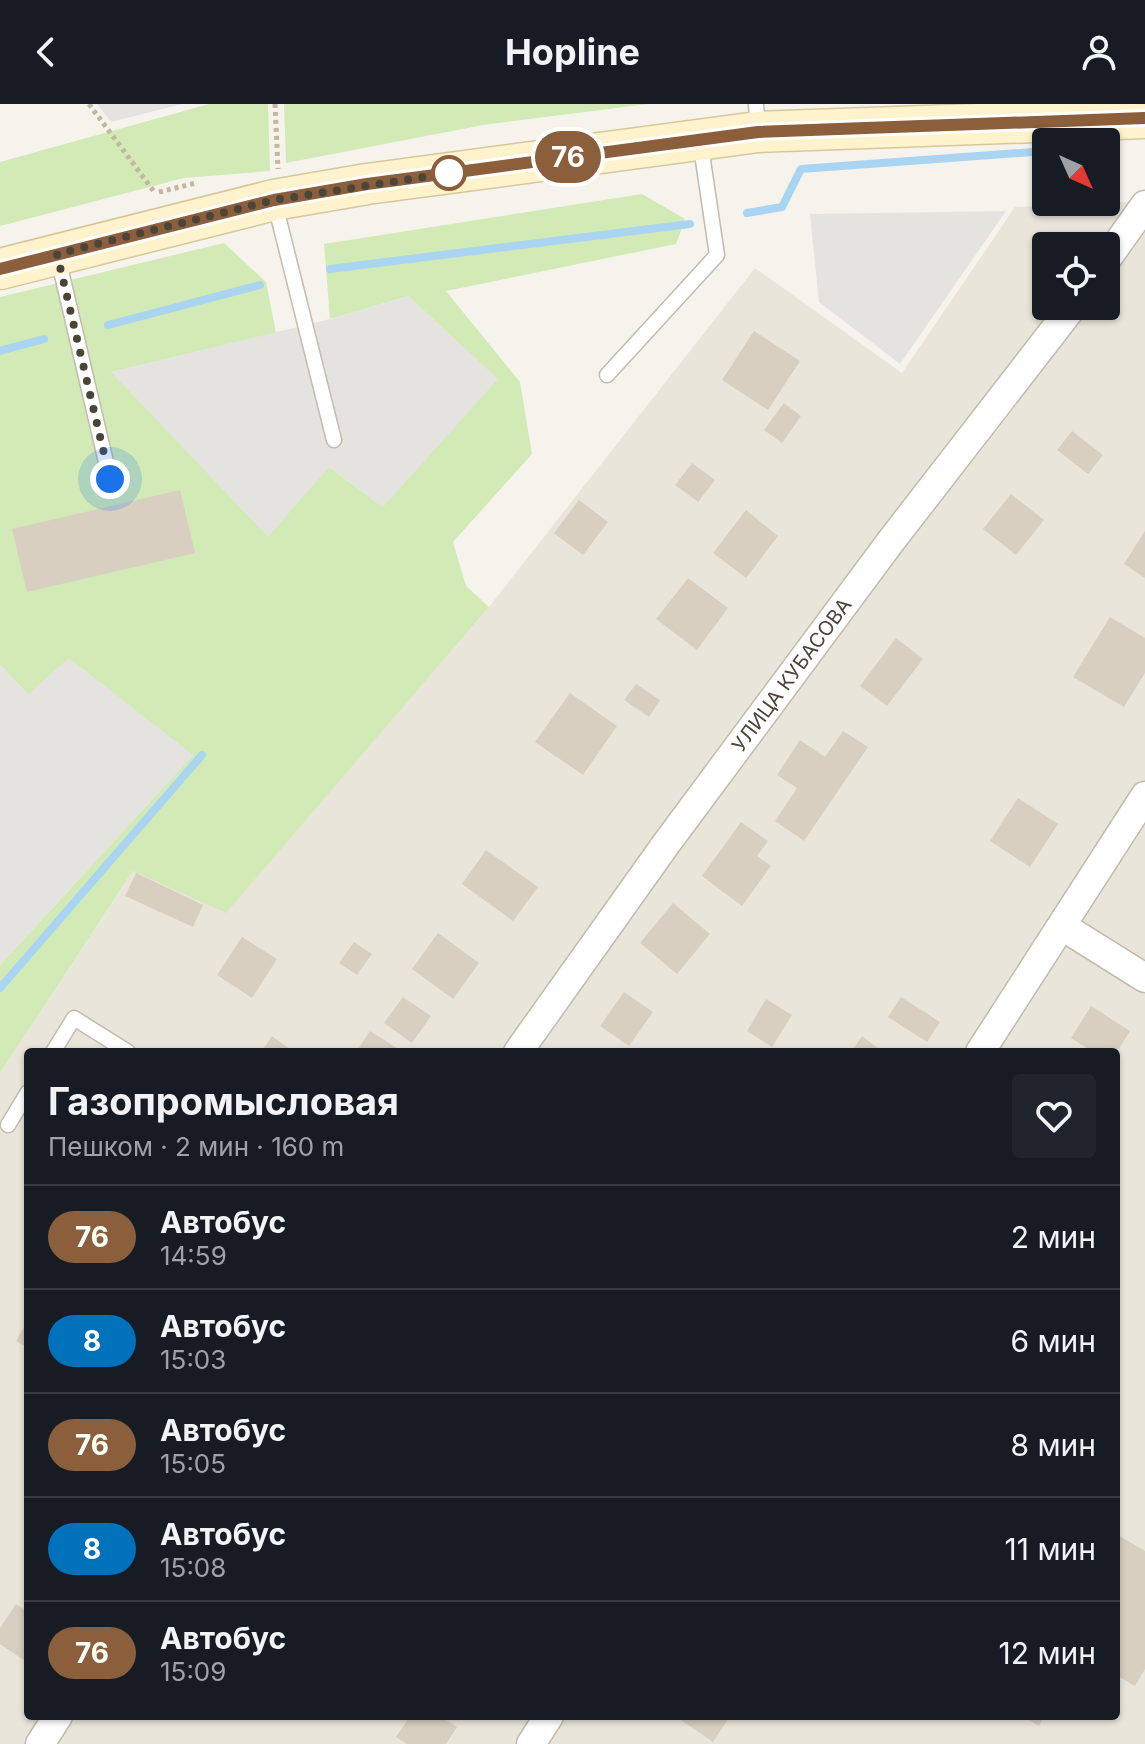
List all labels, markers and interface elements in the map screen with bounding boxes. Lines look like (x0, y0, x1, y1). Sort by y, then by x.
icon: back (24, 30, 68, 74)
text: Hopline (505, 30, 640, 74)
icon: person (1077, 30, 1121, 74)
north arrow (1032, 128, 1120, 216)
map controls (1032, 128, 1120, 320)
line badge: 76 (532, 131, 604, 183)
text: 76 (551, 140, 585, 174)
unlabelled marker (432, 156, 466, 190)
button: locate (1032, 232, 1120, 320)
your location (90, 459, 130, 499)
street label: УЛИЦА КУБАСОВА (727, 593, 857, 756)
button: heart (1012, 1074, 1096, 1158)
text: Газопромысловая (48, 1078, 399, 1124)
text: Пешком · 2 мин · 160 m (48, 1131, 344, 1162)
text: Автобус (160, 1204, 286, 1240)
text: 2 мин (1011, 1219, 1096, 1255)
text: 76 (75, 1220, 109, 1254)
text: 14:59 (160, 1240, 227, 1271)
text: Автобус (160, 1308, 286, 1344)
text: 6 мин (1010, 1323, 1096, 1359)
text: 8 (83, 1324, 101, 1358)
text: 15:03 (160, 1344, 226, 1375)
text: Автобус (160, 1412, 286, 1448)
text: 8 мин (1010, 1427, 1096, 1463)
text: 76 (75, 1428, 109, 1462)
text: 15:05 (160, 1448, 226, 1479)
text: Автобус (160, 1516, 286, 1552)
text: 11 мин (1005, 1531, 1096, 1567)
text: 8 (83, 1532, 101, 1566)
text: 15:08 (160, 1552, 226, 1583)
text: Автобус (160, 1620, 286, 1656)
text: 12 мин (998, 1635, 1096, 1671)
text: 76 (75, 1636, 109, 1670)
text: 15:09 (160, 1656, 226, 1687)

